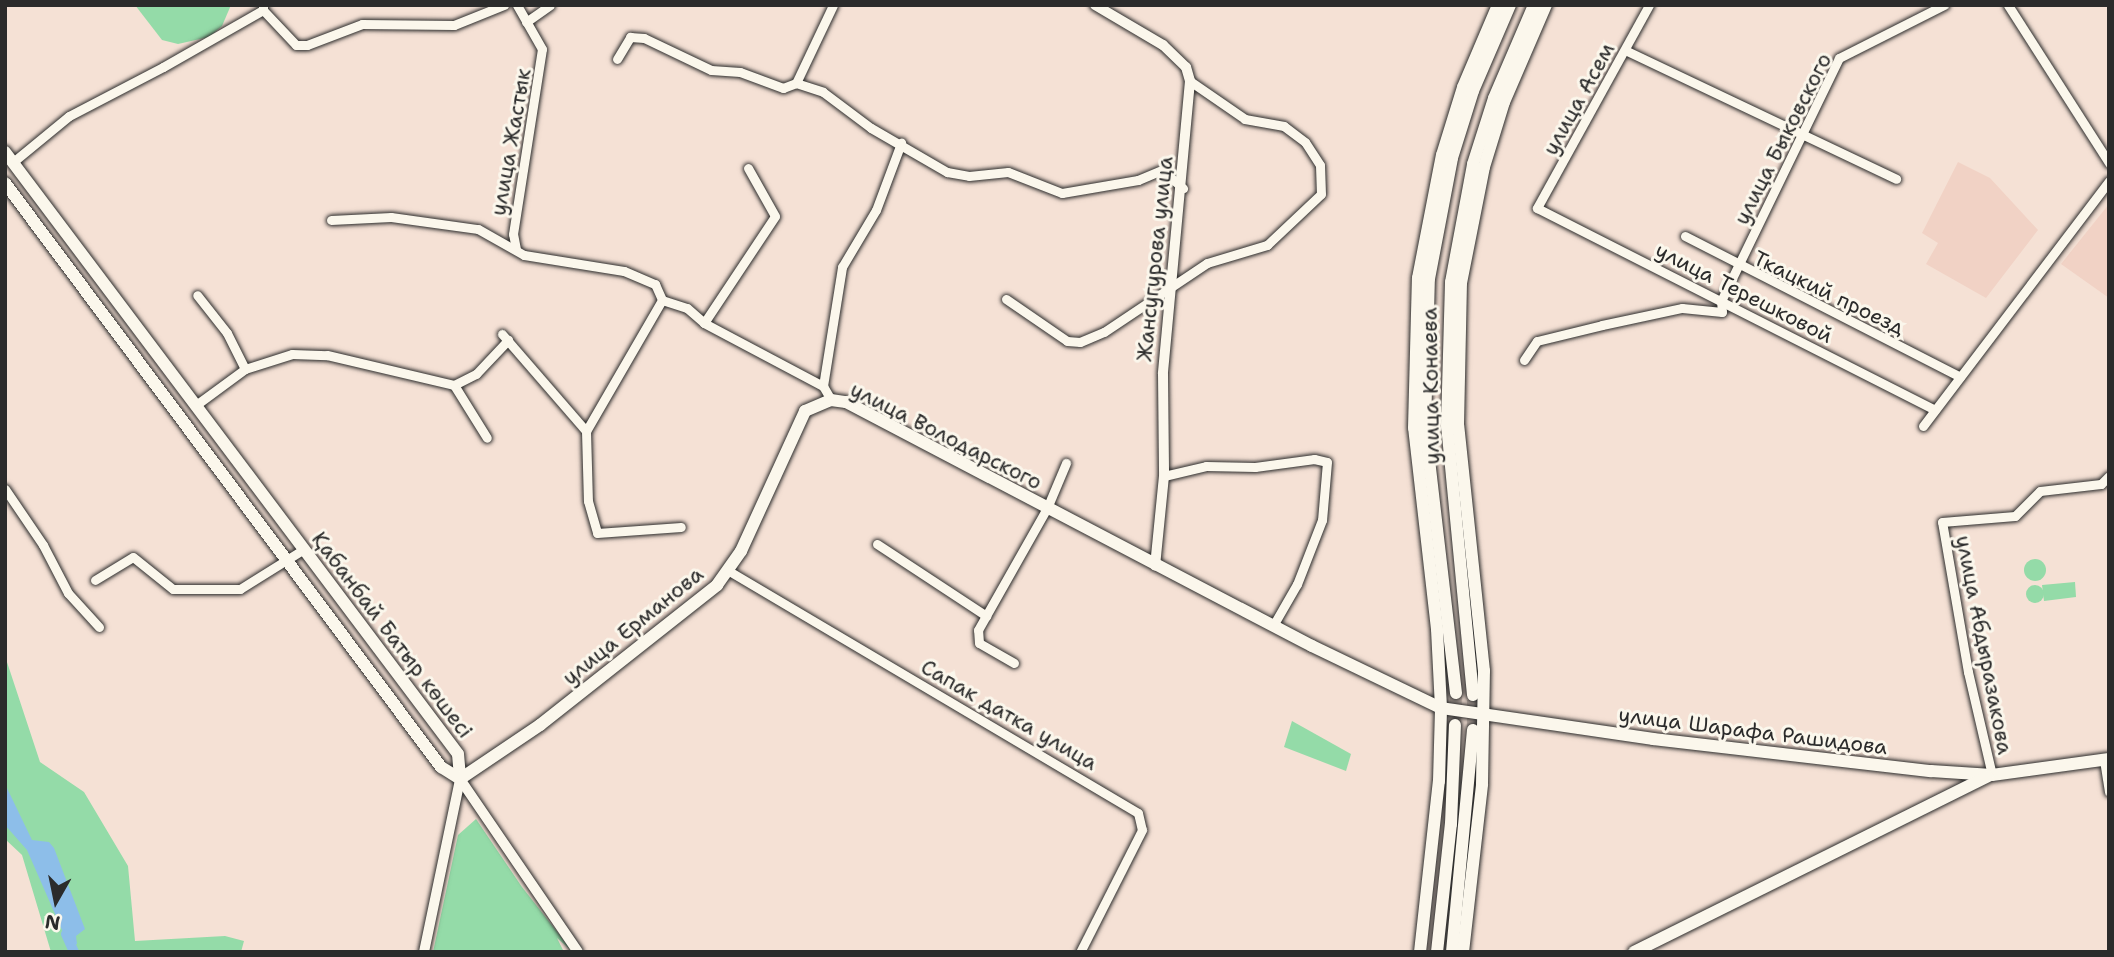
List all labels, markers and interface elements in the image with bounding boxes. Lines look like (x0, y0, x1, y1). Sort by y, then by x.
street label: улица Асем (1538, 39, 1620, 159)
street label: улица Быковского (1729, 49, 1837, 229)
street label: улица Жастык (486, 66, 536, 218)
street label: Жансугурова улица (1132, 155, 1178, 363)
street label: улица Терешковой (1651, 237, 1837, 349)
street label: Ткацкий проезд (1749, 245, 1909, 341)
street label: улица Конаева (1417, 307, 1445, 465)
street label: улица Володарского (846, 377, 1046, 495)
street label: Қабанбай Батыр көшесі (306, 527, 478, 743)
street label: улица Абдыразакова (1950, 533, 2018, 757)
street label: улица Ерманова (558, 562, 708, 690)
street label: Сапак датка улица (916, 654, 1102, 776)
street label: улица Шарафа Рашидова (1617, 702, 1889, 760)
north arrow (21, 866, 91, 936)
text: N (43, 909, 62, 936)

